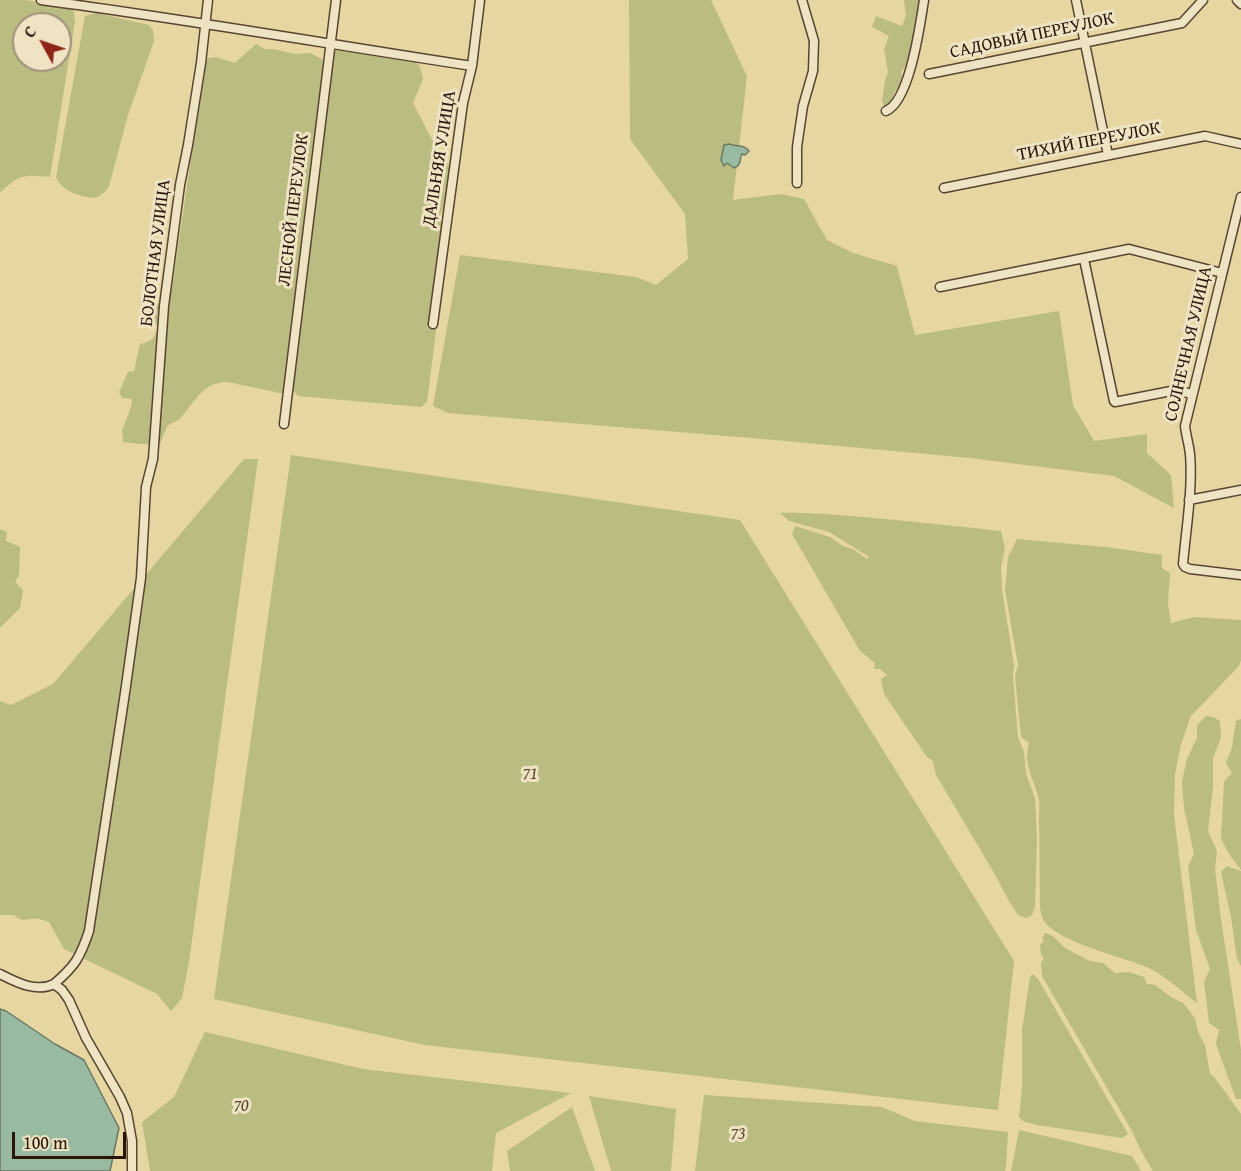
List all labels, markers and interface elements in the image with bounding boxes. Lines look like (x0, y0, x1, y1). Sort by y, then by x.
street label: САДОВЫЙ ПЕРЕУЛОК (948, 8, 1116, 64)
north arrow (12, 12, 72, 72)
text: С (18, 21, 42, 43)
street label: ДАЛЬНЯЯ УЛИЦА (419, 89, 461, 229)
street label: ТИХИЙ ПЕРЕУЛОК (1016, 118, 1162, 166)
street label: ЛЕСНОЙ ПЕРЕУЛОК (274, 133, 314, 287)
street label: БОЛОТНАЯ УЛИЦА (136, 178, 176, 328)
street label: СОЛНЕЧНАЯ УЛИЦА (1161, 264, 1217, 424)
park label: 71 (522, 763, 538, 785)
park label: 70 (233, 1095, 249, 1117)
scale bar (15, 1120, 129, 1158)
park label: 73 (730, 1123, 746, 1145)
text: 100 m (23, 1129, 68, 1156)

